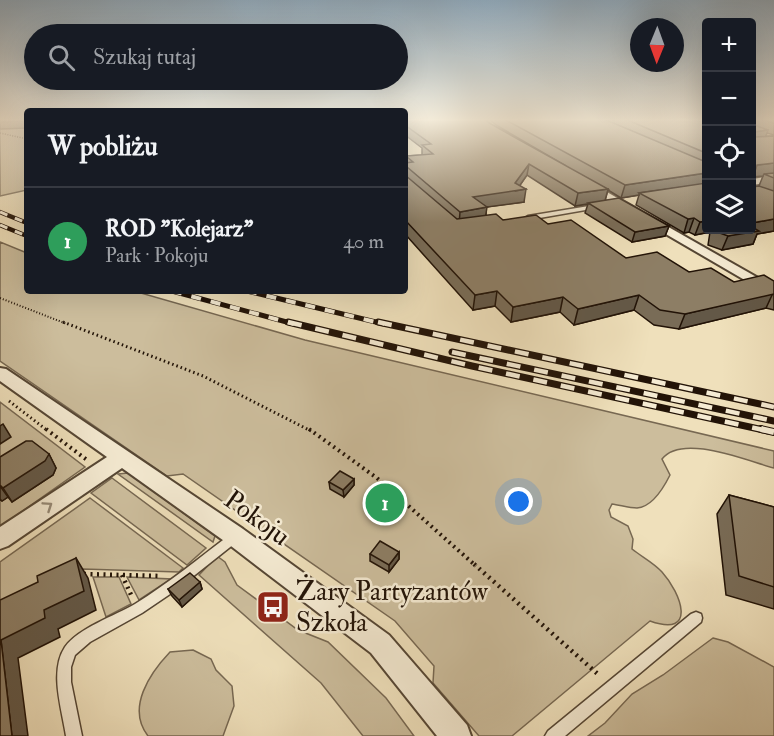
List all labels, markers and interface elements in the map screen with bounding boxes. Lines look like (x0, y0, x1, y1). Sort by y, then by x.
north arrow (630, 18, 684, 72)
map controls (702, 18, 756, 234)
button: + (702, 18, 756, 72)
search box (24, 24, 408, 90)
icon: search (45, 41, 78, 74)
text: Szukaj tutaj (93, 43, 196, 71)
button: − (702, 72, 756, 126)
button: locate (702, 126, 756, 180)
text: W pobliżu (48, 131, 158, 163)
button: layers (702, 180, 756, 234)
text: ROD "Kolejarz" (105, 215, 253, 243)
text: 1 (64, 229, 71, 254)
text: 40 m (343, 229, 384, 254)
text: Park · Pokoju (105, 243, 208, 268)
pin: 1 (366, 480, 404, 526)
street label: Pokoju (218, 483, 296, 553)
your location (504, 487, 533, 516)
one-way arrow (42, 502, 53, 513)
place label: Żary Partyzantów Szkoła (296, 574, 488, 639)
bus stop icon: Żary Partyzantów Szkoła (255, 589, 291, 625)

